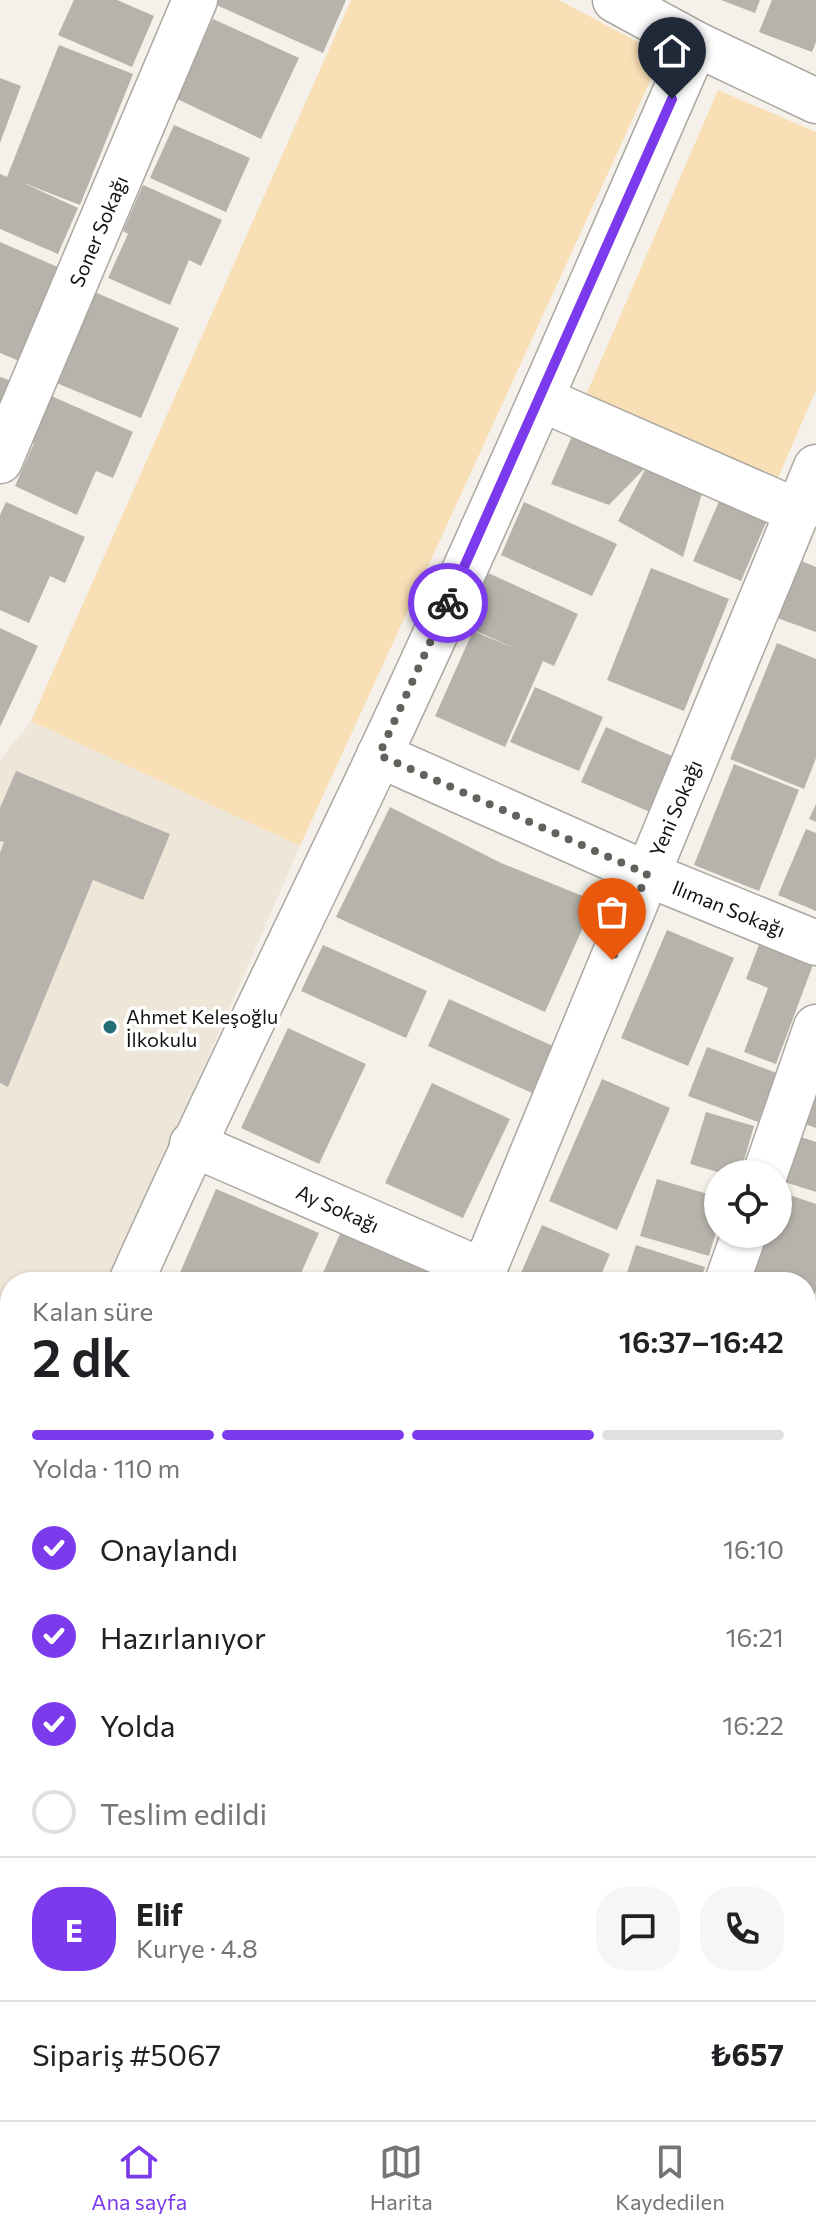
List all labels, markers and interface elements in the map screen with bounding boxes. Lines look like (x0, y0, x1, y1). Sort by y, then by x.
pin (638, 17, 706, 99)
icon: home (650, 29, 694, 73)
street label: Soner Sokağı (64, 172, 132, 290)
courier (408, 563, 488, 643)
icon: bike (426, 581, 470, 625)
street label: Yeni Sokağı (644, 756, 706, 860)
street label: Ilıman Sokağı (669, 874, 789, 942)
pin (578, 878, 646, 960)
icon: bag (590, 890, 634, 934)
place label: Ahmet Keleşoğlu İlkokulu (126, 1004, 278, 1051)
marker: Ahmet Keleşoğlu İlkokulu (101, 1018, 119, 1036)
map controls (704, 1160, 792, 1248)
button: locate (704, 1160, 792, 1248)
street label: Ay Sokağı (293, 1179, 383, 1237)
text: Kalan süre (32, 1295, 153, 1326)
text: 16:37–16:42 (619, 1322, 784, 1359)
text: 2 dk (32, 1324, 131, 1388)
text: Yolda · 110 m (32, 1452, 180, 1483)
icon: check (32, 1526, 76, 1570)
text: Onaylandı (100, 1530, 238, 1567)
text: 16:10 (723, 1533, 784, 1564)
icon: check (32, 1614, 76, 1658)
text: Hazırlanıyor (100, 1618, 266, 1655)
text: 16:21 (725, 1621, 784, 1652)
icon: check (32, 1702, 76, 1746)
text: Yolda (100, 1706, 175, 1743)
text: 16:22 (722, 1709, 784, 1740)
text: Teslim edildi (100, 1794, 267, 1831)
button: chat (596, 1887, 680, 1971)
button: phone (700, 1887, 784, 1971)
text: Elif (136, 1895, 183, 1932)
text: E (65, 1911, 83, 1948)
text: Kurye · 4.8 (136, 1932, 258, 1963)
text: Sipariş #5067 (32, 2035, 221, 2072)
text: ₺657 (710, 2035, 784, 2072)
tab: Ana sayfa (91, 2140, 187, 2215)
tab: Harita (370, 2140, 433, 2215)
tab: Kaydedilen (615, 2140, 725, 2215)

